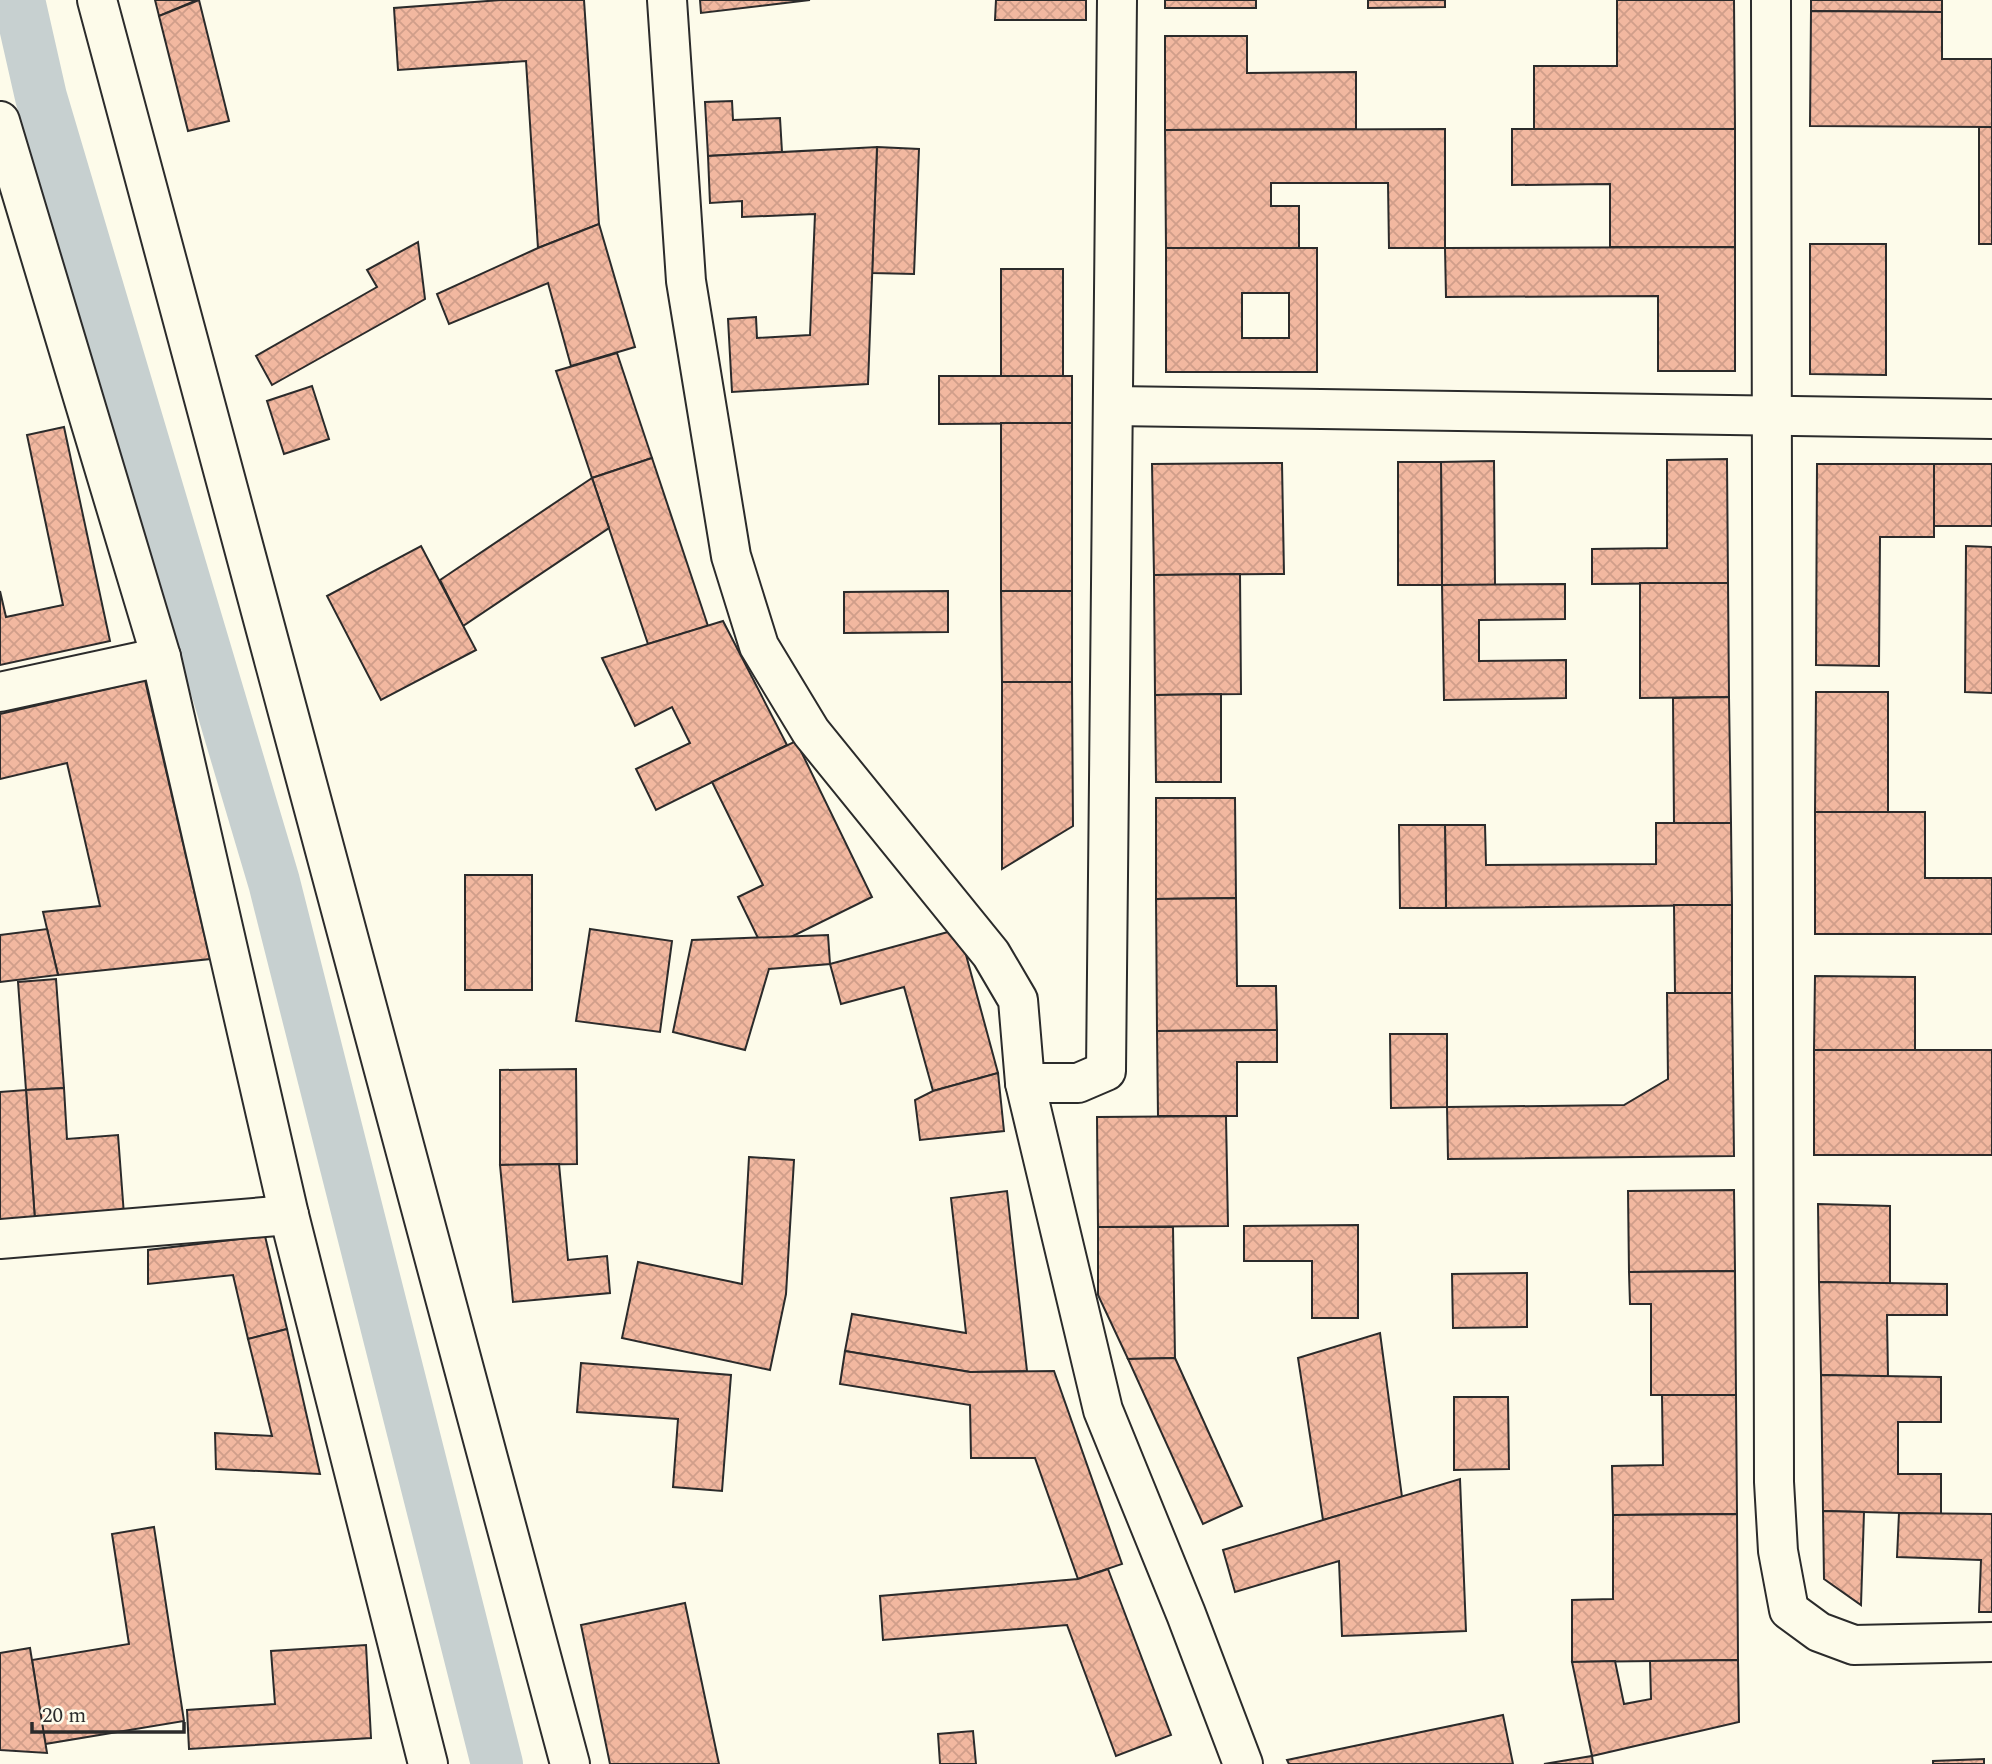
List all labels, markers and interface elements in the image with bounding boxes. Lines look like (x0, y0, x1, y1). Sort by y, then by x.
scale bar (32, 1690, 184, 1734)
text: 20 m (42, 1700, 86, 1732)

